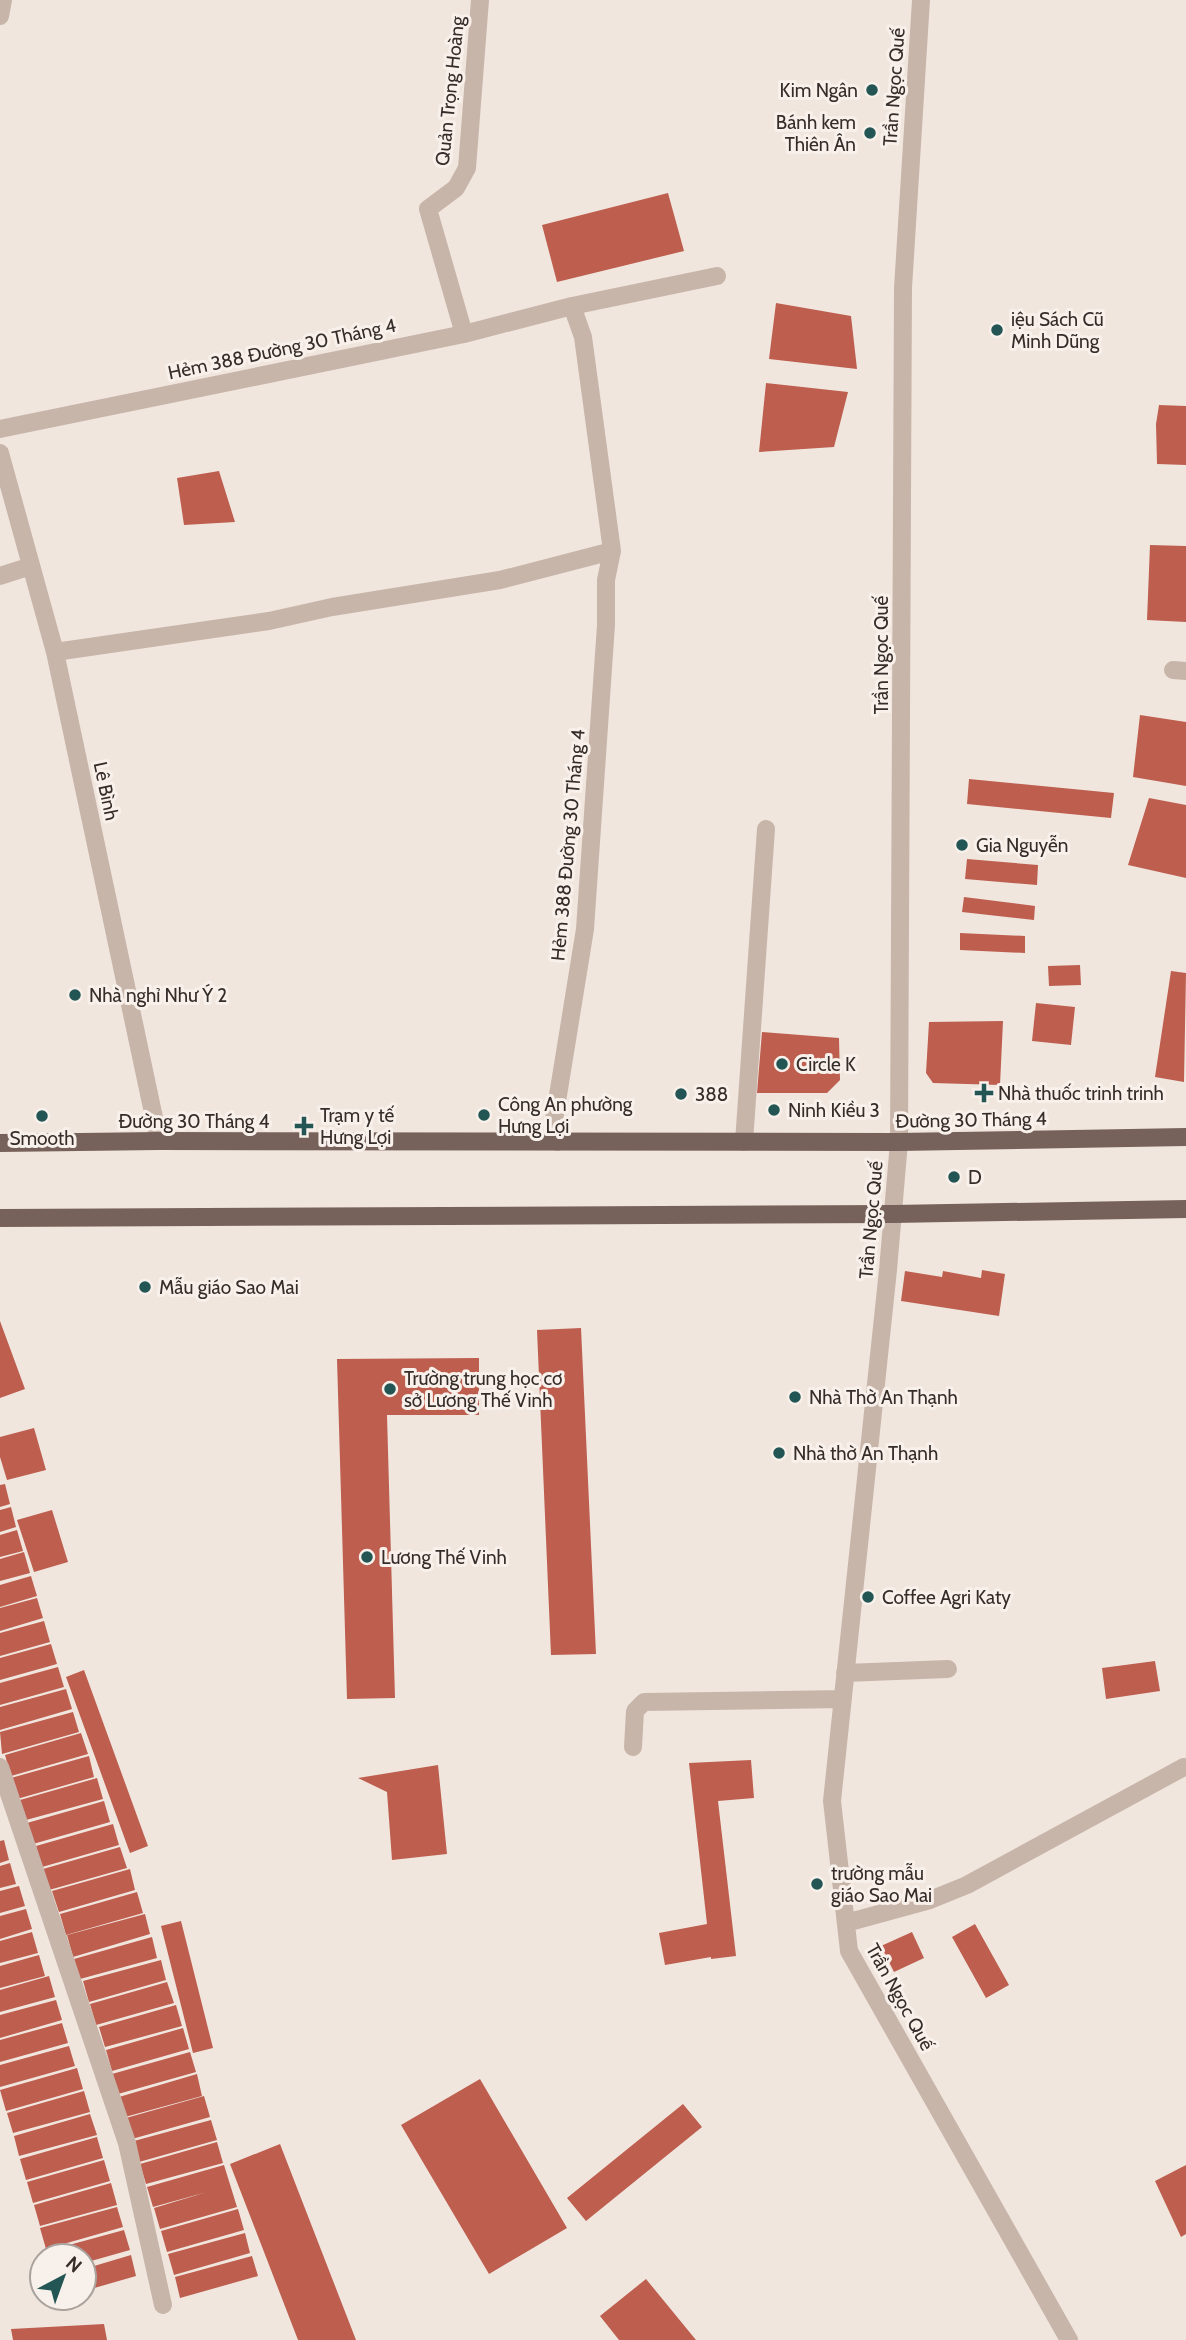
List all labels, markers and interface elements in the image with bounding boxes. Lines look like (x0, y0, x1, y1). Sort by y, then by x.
street label: Quản Trọng Hoàng (431, 15, 469, 167)
street label: Trần Ngọc Quế (878, 27, 910, 147)
place label: Kim Ngân (780, 79, 858, 102)
marker: Kim Ngân (864, 82, 880, 98)
place label: Bánh kem Thiên Ân (776, 111, 856, 156)
marker: Bánh kem Thiên Ân (862, 125, 878, 141)
place label: iệu Sách Cũ Minh Dũng (1011, 308, 1104, 353)
street label: Hẻm 388 Đường 30 Tháng 4 (166, 314, 398, 384)
marker: iệu Sách Cũ Minh Dũng (989, 322, 1005, 338)
street label: Trần Ngọc Quế (870, 595, 893, 714)
street label: Hẻm 388 Đường 30 Tháng 4 (546, 728, 590, 962)
street label: Lê Bình (89, 760, 123, 822)
place label: Gia Nguyễn (976, 834, 1068, 857)
marker: Gia Nguyễn (954, 837, 970, 853)
place label: Nhà nghỉ Như Ý 2 (89, 983, 227, 1007)
marker: Nhà nghỉ Như Ý 2 (67, 987, 83, 1003)
place label: Circle K (796, 1053, 856, 1076)
marker: Circle K (774, 1056, 790, 1072)
place label: Nhà thuốc trinh trinh (998, 1082, 1164, 1105)
place label: 388 (695, 1083, 728, 1106)
marker: Nhà thuốc trinh trinh (976, 1085, 992, 1101)
marker: 388 (673, 1086, 689, 1102)
place label: Công An phường Hưng Lợi (498, 1093, 633, 1138)
place label: Ninh Kiều 3 (788, 1099, 880, 1122)
marker: Ninh Kiều 3 (766, 1102, 782, 1118)
place label: Trạm y tế Hưng Lợi (320, 1104, 395, 1149)
marker: Công An phường Hưng Lợi (476, 1107, 492, 1123)
street label: Đường 30 Tháng 4 (895, 1107, 1047, 1133)
marker: Smooth (34, 1108, 50, 1124)
street label: Đường 30 Tháng 4 (118, 1110, 270, 1133)
marker: Trạm y tế Hưng Lợi (294, 1116, 314, 1136)
place label: Smooth (9, 1127, 75, 1150)
street label: Trần Ngọc Quế (854, 1160, 888, 1280)
place label: D (968, 1166, 982, 1189)
marker: D (946, 1169, 962, 1185)
place label: Mẫu giáo Sao Mai (159, 1276, 299, 1299)
marker: Mẫu giáo Sao Mai (137, 1279, 153, 1295)
place label: Trường trung học cơ sở Lương Thế Vinh (404, 1367, 563, 1412)
marker: Trường trung học cơ sở Lương Thế Vinh (382, 1381, 398, 1397)
place label: Nhà Thờ An Thạnh (809, 1386, 958, 1409)
marker: Nhà Thờ An Thạnh (787, 1389, 803, 1405)
place label: Nhà thờ An Thạnh (793, 1442, 938, 1465)
marker: Nhà thờ An Thạnh (771, 1445, 787, 1461)
place label: Lương Thế Vinh (381, 1546, 507, 1569)
marker: Lương Thế Vinh (359, 1549, 375, 1565)
place label: Coffee Agri Katy (882, 1586, 1011, 1609)
marker: Coffee Agri Katy (860, 1589, 876, 1605)
place label: trường mẫu giáo Sao Mai (831, 1862, 932, 1907)
marker: trường mẫu giáo Sao Mai (809, 1876, 825, 1892)
street label: Trần Ngọc Quế (861, 1940, 939, 2055)
north arrow (28, 2242, 98, 2312)
text: N (61, 2251, 86, 2278)

